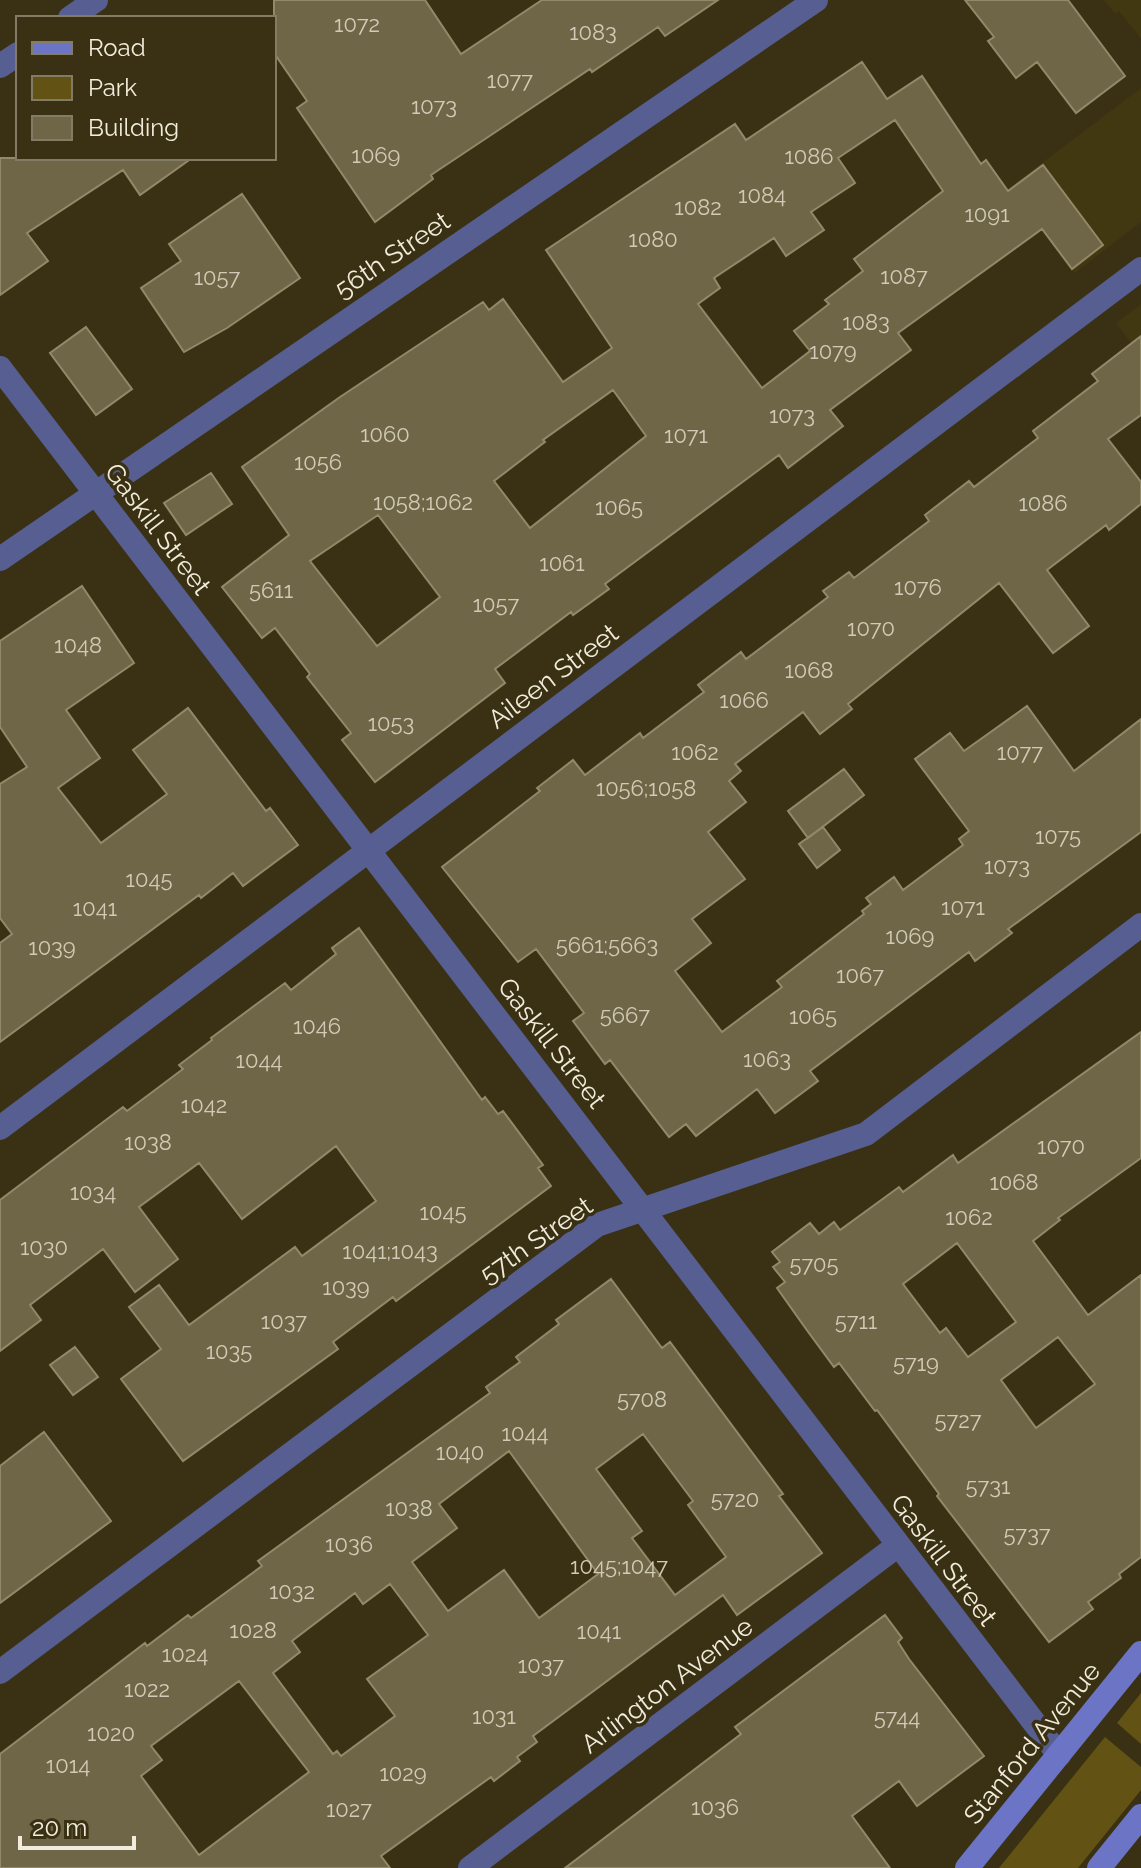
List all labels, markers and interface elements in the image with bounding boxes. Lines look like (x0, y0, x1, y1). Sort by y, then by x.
house number: 1072 (334, 11, 380, 37)
legend (16, 16, 276, 160)
house number: 1083 (569, 19, 617, 45)
text: Road (88, 33, 146, 62)
house number: 1077 (487, 67, 533, 93)
text: Park (88, 73, 137, 102)
house number: 1073 (411, 93, 457, 119)
text: Building (88, 113, 179, 142)
house number: 1069 (351, 142, 401, 168)
house number: 1086 (784, 143, 834, 169)
house number: 1084 (738, 182, 786, 208)
house number: 1082 (674, 194, 722, 220)
house number: 1091 (964, 201, 1010, 227)
street label: 56th Street (329, 205, 456, 304)
house number: 1080 (628, 226, 678, 252)
house number: 1087 (880, 263, 928, 289)
house number: 1057 (194, 264, 241, 290)
house number: 1083 (842, 309, 890, 335)
house number: 1079 (809, 338, 857, 364)
house number: 1073 (769, 402, 815, 428)
house number: 1060 (360, 421, 410, 447)
house number: 1071 (664, 422, 708, 448)
house number: 1056 (294, 449, 342, 475)
street label: Gaskill Street (99, 457, 217, 601)
house number: 1058;1062 (373, 489, 473, 515)
house number: 1086 (1018, 490, 1068, 516)
house number: 1065 (595, 494, 643, 520)
house number: 1061 (539, 550, 585, 576)
house number: 1076 (894, 574, 942, 600)
house number: 5611 (249, 577, 293, 603)
house number: 1057 (473, 591, 520, 617)
house number: 1070 (847, 615, 895, 641)
street label: Aileen Street (482, 617, 624, 735)
house number: 1048 (54, 632, 102, 658)
house number: 1068 (784, 657, 834, 683)
house number: 1066 (719, 687, 769, 713)
house number: 1053 (368, 710, 414, 736)
house number: 1062 (671, 739, 719, 765)
house number: 1077 (997, 739, 1043, 765)
house number: 1056;1058 (596, 775, 696, 801)
house number: 1075 (1035, 823, 1081, 849)
house number: 1073 (984, 853, 1030, 879)
house number: 1045 (126, 866, 172, 892)
house number: 1071 (941, 894, 985, 920)
house number: 1041 (73, 895, 117, 921)
house number: 1069 (885, 923, 935, 949)
house number: 5661;5663 (556, 932, 658, 958)
house number: 1039 (28, 934, 76, 960)
house number: 1067 (836, 962, 884, 988)
street label: Gaskill Street (492, 972, 612, 1114)
house number: 5667 (600, 1002, 650, 1028)
house number: 1065 (789, 1003, 837, 1029)
house number: 1046 (293, 1013, 341, 1039)
house number: 1063 (743, 1046, 791, 1072)
house number: 1044 (236, 1047, 282, 1073)
house number: 1042 (181, 1092, 227, 1118)
house number: 1038 (124, 1129, 172, 1155)
house number: 1070 (1037, 1133, 1085, 1159)
house number: 1068 (989, 1169, 1039, 1195)
house number: 1034 (70, 1179, 116, 1205)
street label: 57th Street (474, 1190, 598, 1290)
house number: 1045 (420, 1199, 466, 1225)
house number: 1062 (945, 1204, 993, 1230)
house number: 1030 (20, 1234, 68, 1260)
house number: 1041;1043 (342, 1238, 438, 1264)
house number: 5705 (789, 1251, 839, 1277)
house number: 1039 (322, 1274, 370, 1300)
house number: 1037 (261, 1308, 307, 1334)
house number: 5711 (835, 1308, 877, 1334)
house number: 1035 (206, 1338, 252, 1364)
house number: 5719 (893, 1350, 939, 1376)
house number: 5708 (617, 1386, 667, 1412)
house number: 5727 (935, 1407, 982, 1433)
house number: 1044 (502, 1420, 548, 1446)
house number: 1040 (436, 1439, 484, 1465)
house number: 5731 (966, 1473, 1010, 1499)
house number: 5720 (711, 1486, 759, 1512)
street label: Gaskill Street (885, 1488, 1003, 1632)
house number: 1038 (385, 1495, 433, 1521)
house number: 5737 (1003, 1521, 1051, 1547)
house number: 1036 (325, 1531, 373, 1557)
house number: 1045;1047 (570, 1553, 668, 1579)
house number: 1032 (269, 1578, 315, 1604)
street label: Arlington Avenue (575, 1611, 759, 1759)
house number: 1028 (229, 1617, 277, 1643)
house number: 1041 (577, 1618, 621, 1644)
house number: 1024 (162, 1641, 208, 1667)
house number: 1037 (518, 1652, 564, 1678)
street label: Stanford Avenue (958, 1656, 1106, 1830)
house number: 1022 (124, 1676, 170, 1702)
house number: 1031 (472, 1703, 516, 1729)
house number: 5744 (874, 1704, 920, 1730)
house number: 1020 (87, 1720, 135, 1746)
house number: 1014 (46, 1752, 90, 1778)
house number: 1029 (379, 1760, 427, 1786)
house number: 1036 (691, 1794, 739, 1820)
house number: 1027 (326, 1796, 372, 1822)
scale bar (20, 1800, 134, 1850)
text: 20 m (32, 1813, 87, 1842)

